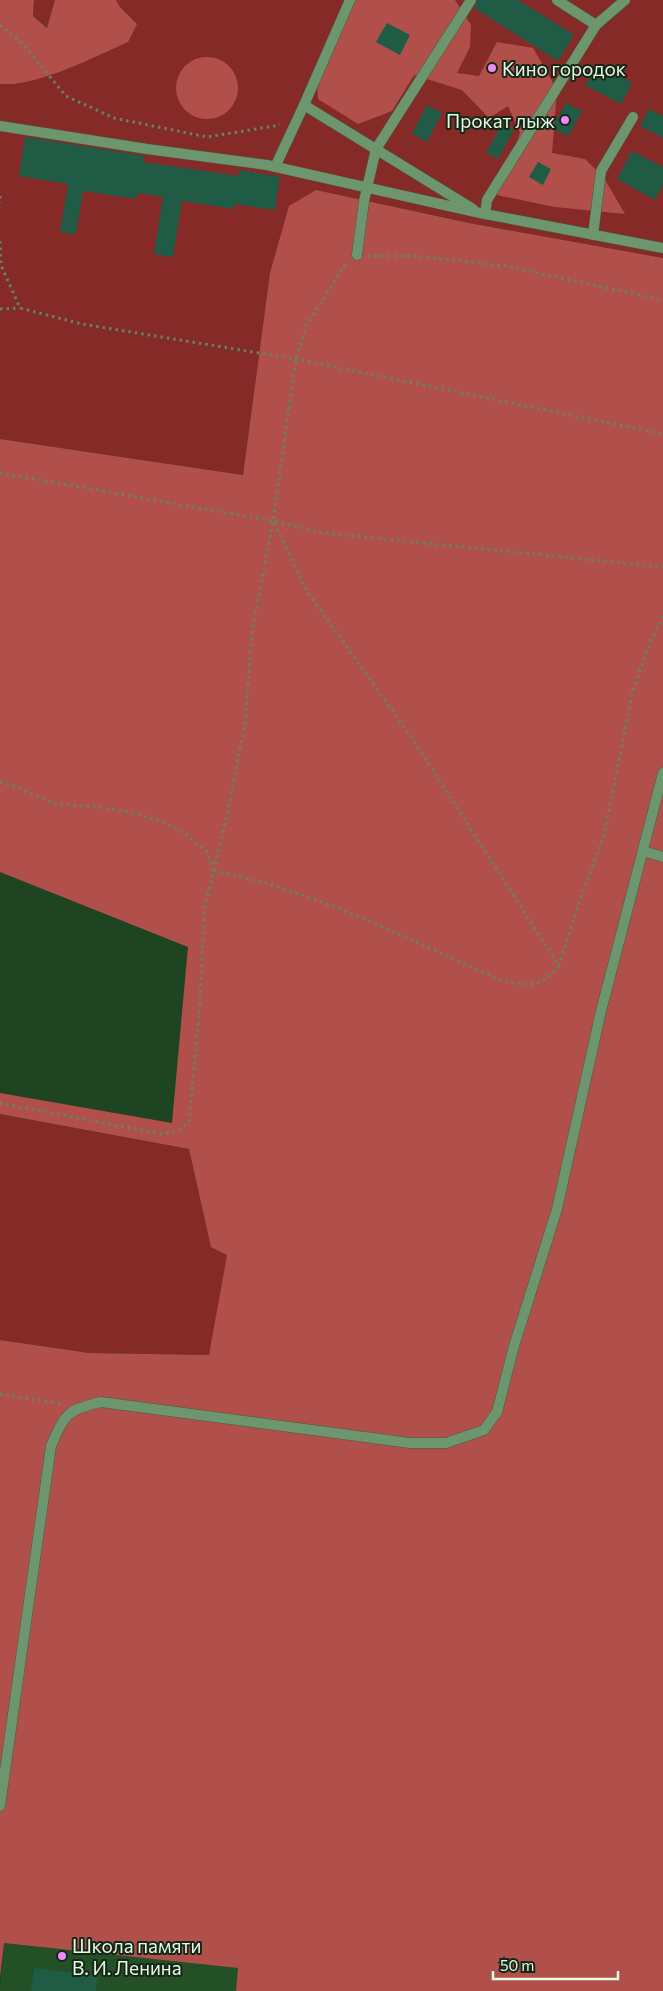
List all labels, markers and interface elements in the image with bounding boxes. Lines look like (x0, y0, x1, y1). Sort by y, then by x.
place label: Кино городок (502, 57, 626, 80)
marker: Кино городок (486, 62, 498, 74)
place label: Прокат лыж (446, 109, 555, 132)
marker: Прокат лыж (559, 114, 571, 126)
place label: Школа памяти В. И. Ленина (72, 1934, 201, 1979)
scale bar (493, 1948, 618, 1980)
marker: Школа памяти В. И. Ленина (56, 1950, 68, 1962)
text: 50 m (500, 1956, 534, 1974)

